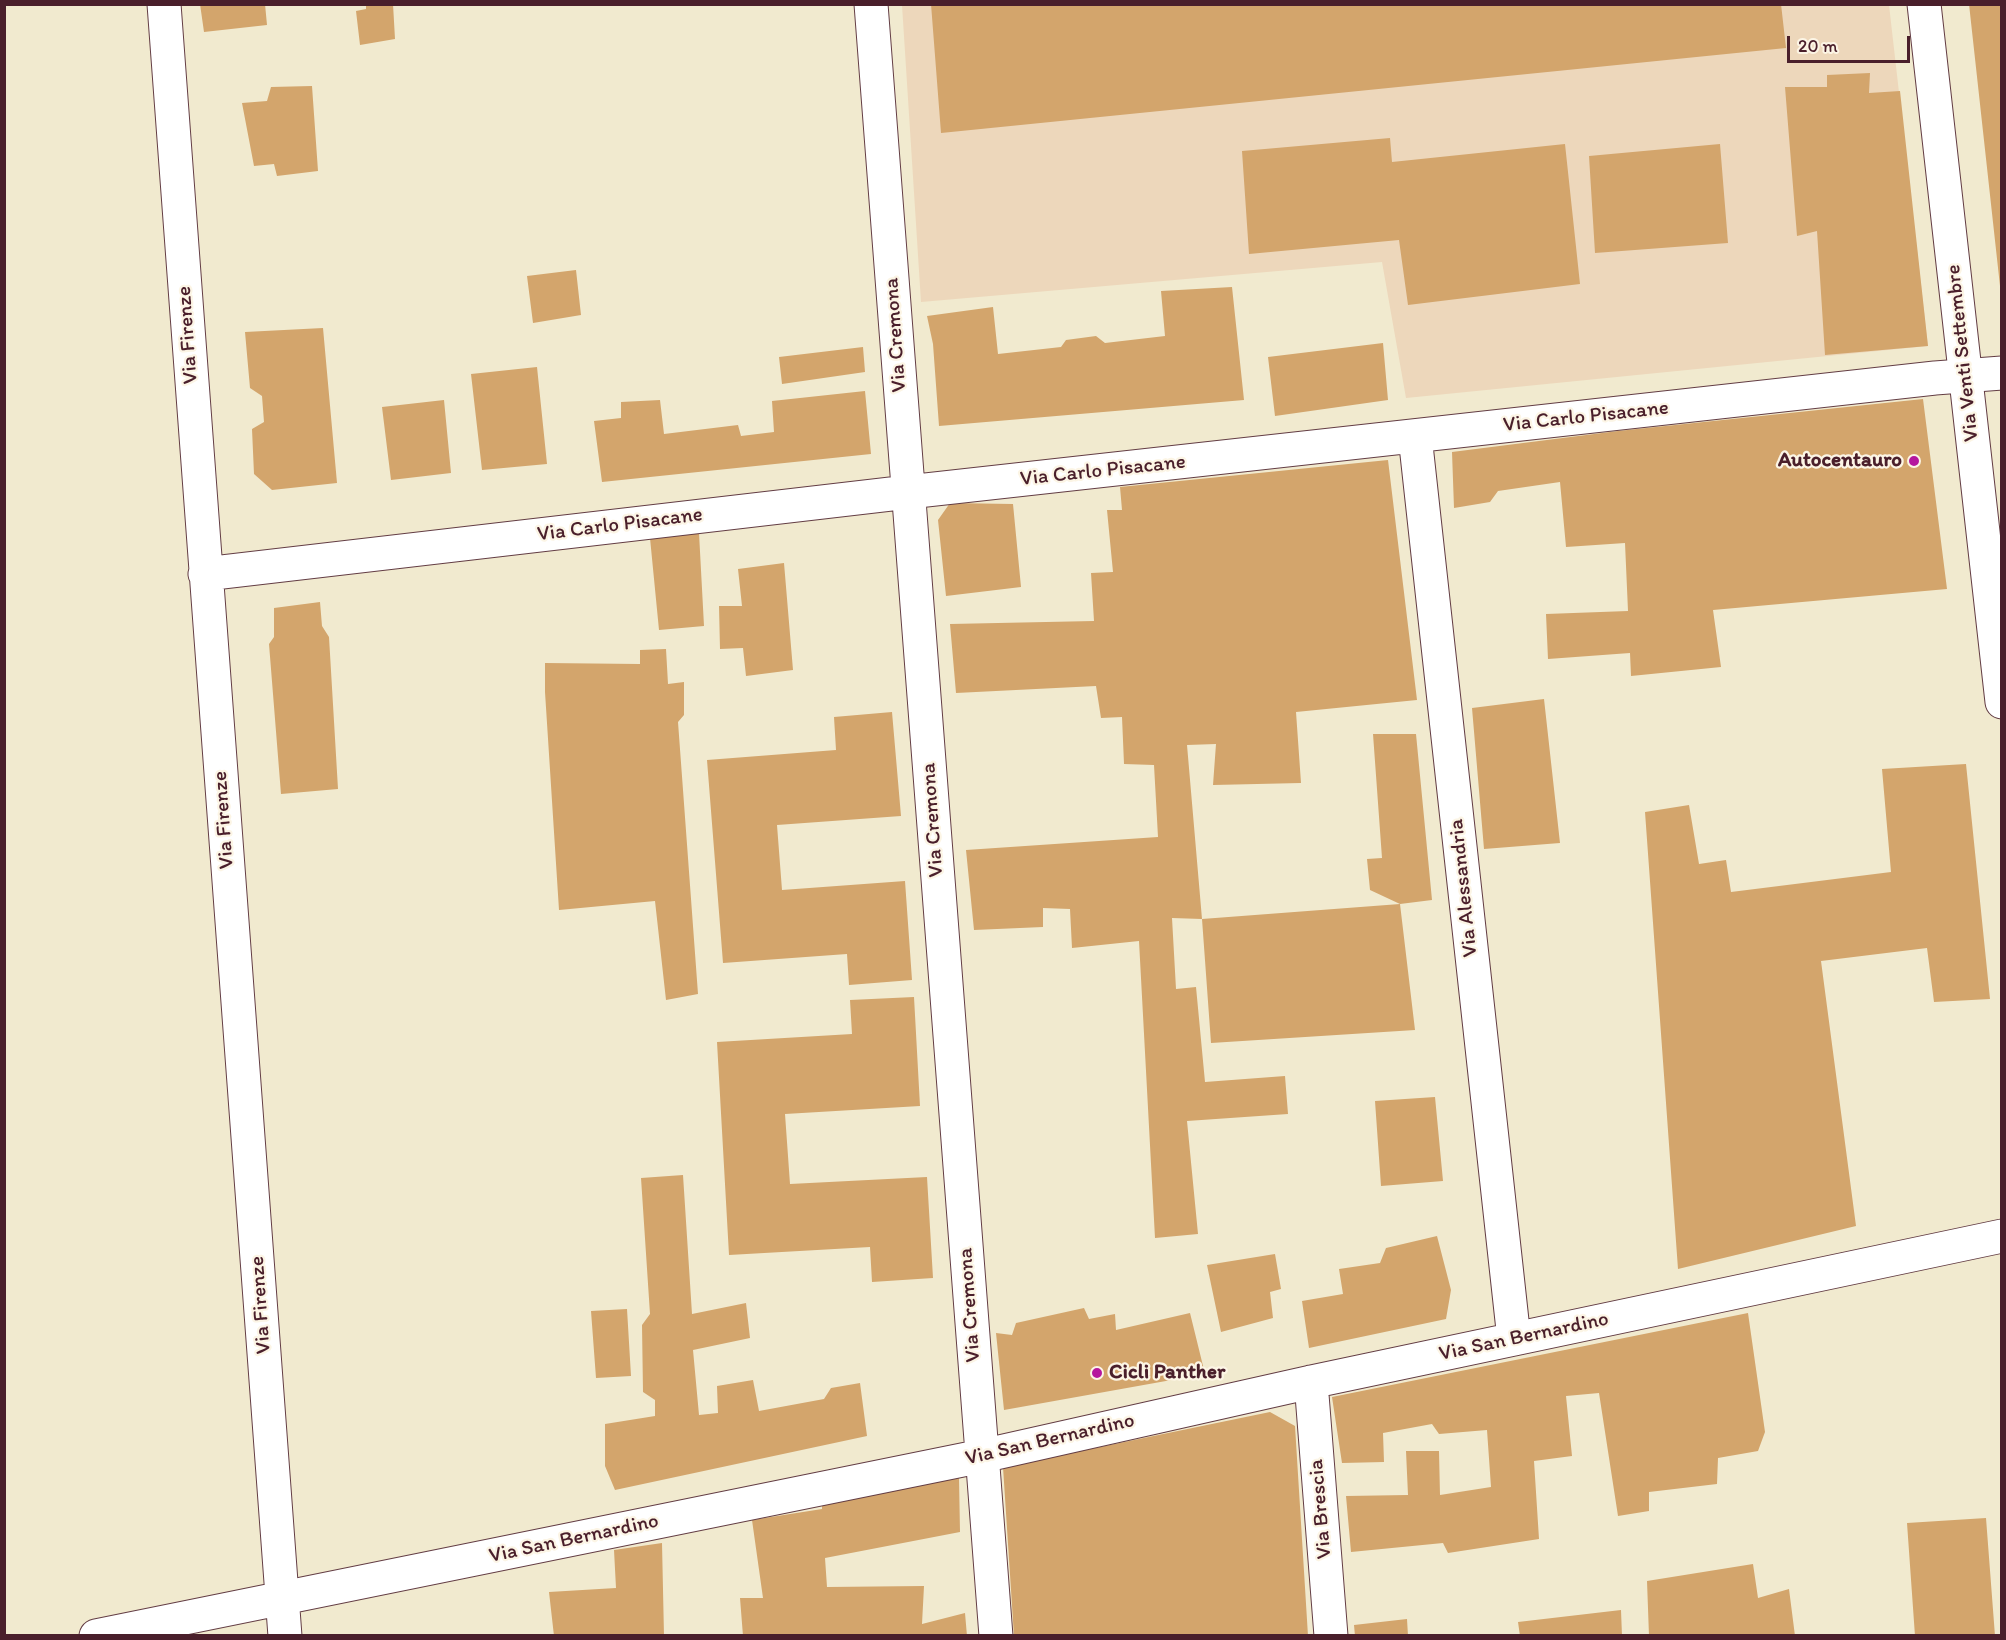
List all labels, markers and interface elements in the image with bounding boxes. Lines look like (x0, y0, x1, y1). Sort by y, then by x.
scale bar (1790, 24, 1913, 62)
text: 20 m (1798, 35, 1838, 57)
street label: Via Venti Settembre (1941, 263, 1985, 443)
street label: Via Cremona (879, 277, 913, 393)
street label: Via Firenze (172, 285, 204, 385)
street label: Via Carlo Pisacane (1502, 396, 1670, 438)
place label: Autocentauro (1778, 448, 1902, 474)
street label: Via Carlo Pisacane (1019, 450, 1187, 492)
marker: Autocentauro (1907, 454, 1921, 468)
street label: Via Carlo Pisacane (536, 502, 704, 548)
street label: Via Cremona (916, 762, 950, 878)
street label: Via Firenze (208, 770, 240, 870)
street label: Via Alessandria (1444, 818, 1484, 958)
street label: Via Cremona (953, 1247, 987, 1363)
street label: Via Firenze (245, 1255, 277, 1355)
street label: Via San Bernardino (1437, 1307, 1611, 1367)
place label: Cicli Panther (1109, 1360, 1225, 1386)
marker: Cicli Panther (1090, 1366, 1104, 1380)
street label: Via San Bernardino (963, 1408, 1137, 1472)
street label: Via Brescia (1304, 1458, 1338, 1560)
street label: Via San Bernardino (487, 1509, 661, 1569)

